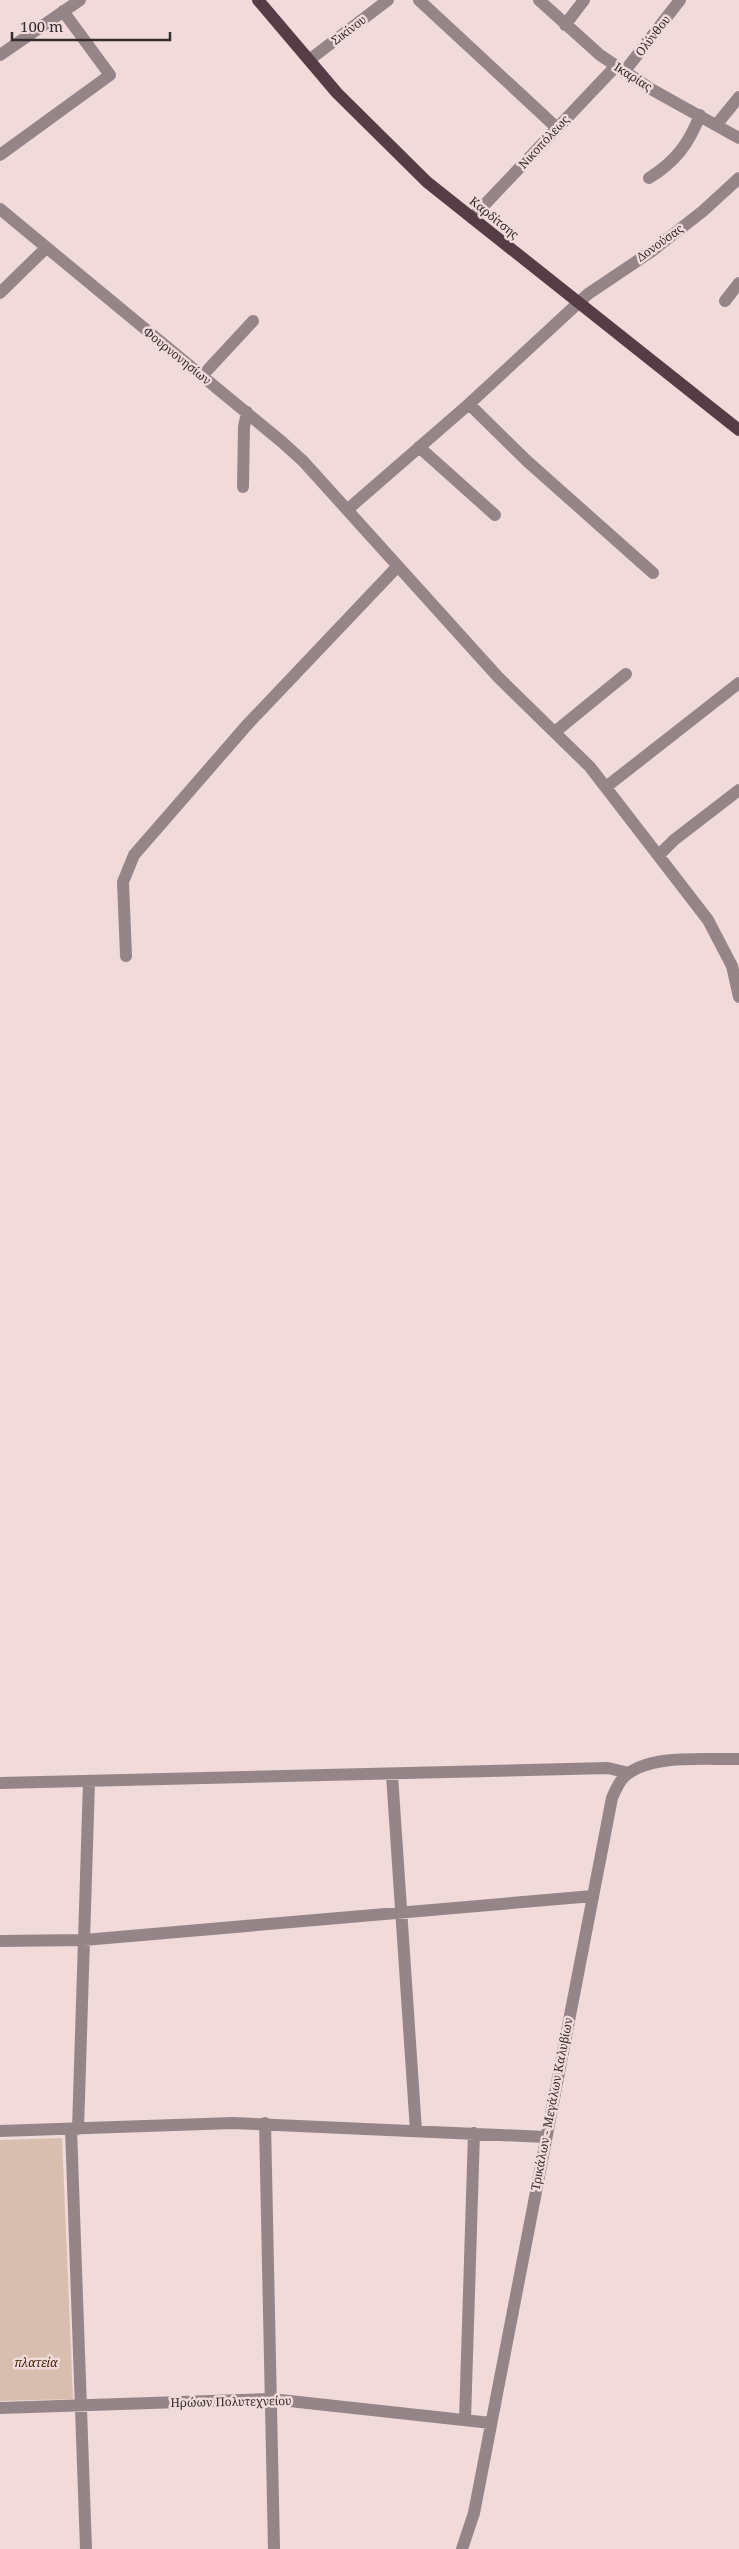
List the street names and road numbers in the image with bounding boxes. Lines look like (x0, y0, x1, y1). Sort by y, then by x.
street label: Σικίνου (328, 11, 370, 48)
street label: Ολύνθου (631, 12, 674, 60)
street label: Ικαρίας (611, 58, 656, 95)
street label: Νικοπόλεως (514, 111, 573, 172)
street label: Καρδίτσης (466, 192, 523, 243)
street label: Δονούσας (633, 220, 687, 265)
street label: Φουρνονησίων (140, 323, 215, 388)
street label: Τρικάλων - Μεγάλων Καλυβίων (526, 2016, 577, 2192)
street label: Ηρώων Πολυτεχνείου (170, 2392, 292, 2411)

